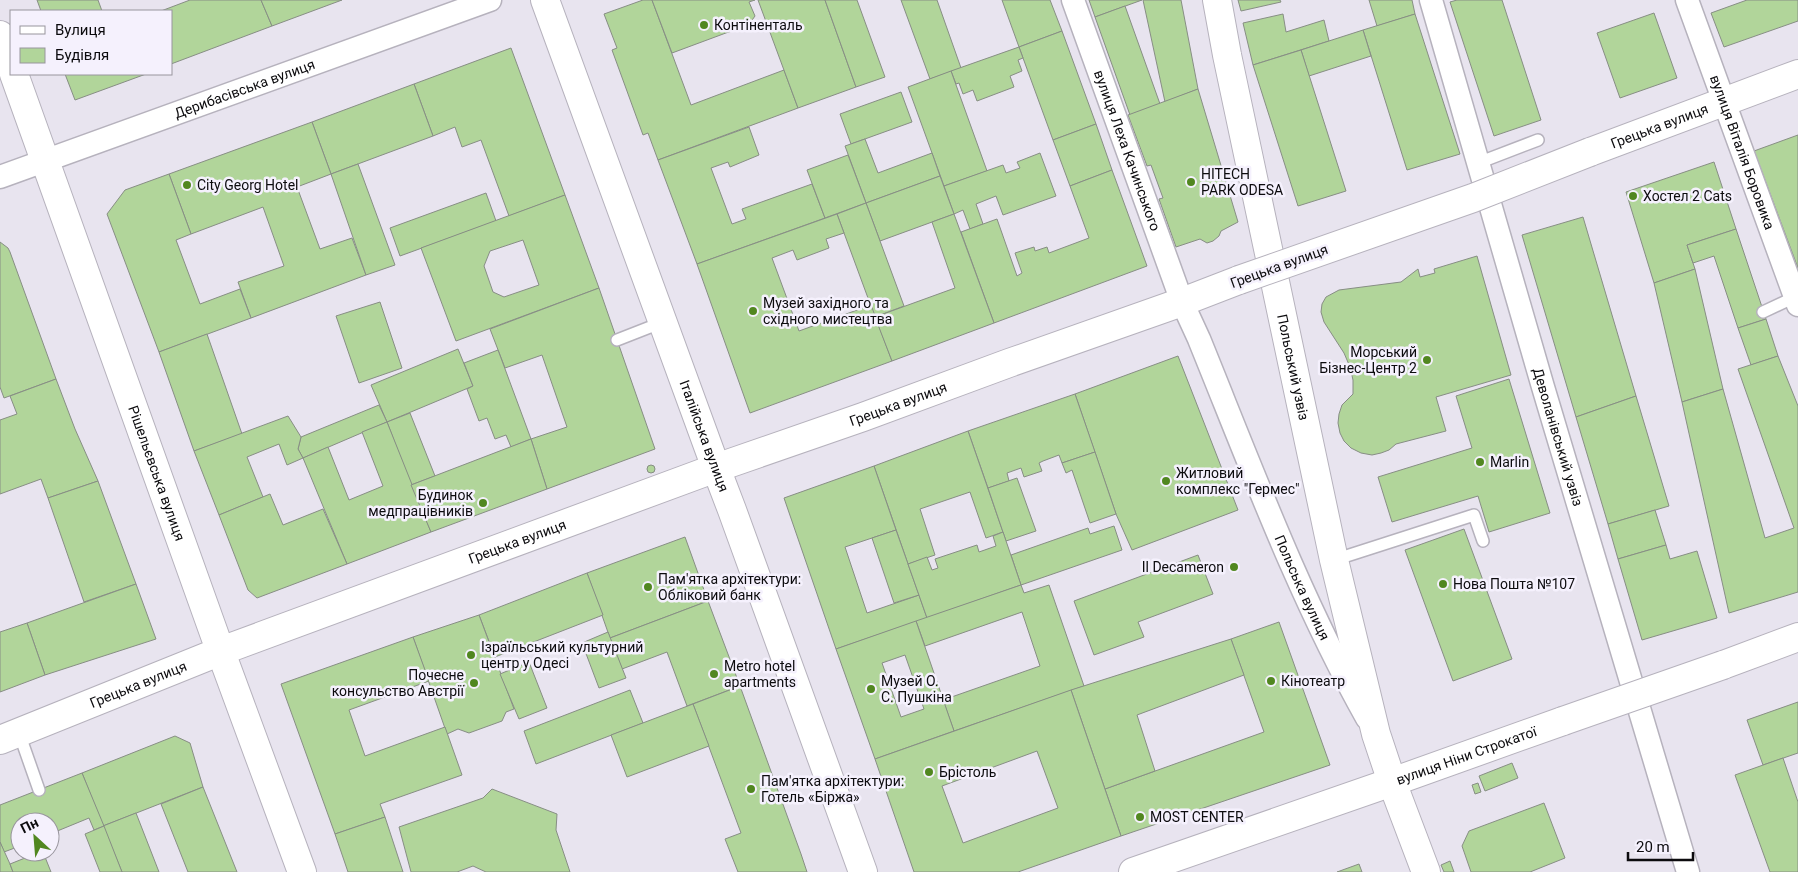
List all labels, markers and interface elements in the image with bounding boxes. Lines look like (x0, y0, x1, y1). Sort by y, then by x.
legend (10, 10, 172, 75)
place label: Контіненталь (714, 17, 803, 33)
marker: Контіненталь (698, 19, 710, 31)
text: Вулиця (55, 21, 106, 39)
text: Будівля (55, 46, 109, 64)
street label: Дерибасівська вулиця (172, 56, 317, 121)
street label: вулиця Леха Качинського (1091, 68, 1164, 233)
street label: вулиця Віталія Боровика (1707, 73, 1778, 232)
street label: Грецька вулиця (1608, 100, 1710, 152)
place label: HITECH PARK ODESA (1201, 166, 1283, 198)
marker: HITECH PARK ODESA (1185, 176, 1197, 188)
place label: City Georg Hotel (197, 177, 298, 193)
marker: City Georg Hotel (181, 179, 193, 191)
place label: Хостел 2 Cats (1643, 188, 1732, 204)
marker: Хостел 2 Cats (1627, 190, 1639, 202)
street label: Грецька вулиця (1228, 241, 1330, 291)
place label: Музей західного та східного мистецтва (763, 295, 892, 327)
marker: Музей західного та східного мистецтва (747, 305, 759, 317)
street label: Польський узвіз (1274, 313, 1312, 422)
place label: Морський Бізнес-Центр 2 (1319, 344, 1417, 376)
marker: Морський Бізнес-Центр 2 (1421, 354, 1433, 366)
street label: Деволанівський узвіз (1530, 366, 1586, 508)
street label: Італійська вулиця (677, 378, 732, 494)
street label: Грецька вулиця (847, 379, 949, 429)
street label: Рішельєвська вулиця (125, 403, 188, 543)
place label: Marlin (1490, 454, 1529, 470)
marker: Marlin (1474, 456, 1486, 468)
place label: Житловий комплекс "Гермес" (1176, 465, 1299, 497)
marker: Житловий комплекс "Гермес" (1160, 475, 1172, 487)
place label: Будинок медпрацівників (368, 487, 473, 519)
marker: Будинок медпрацівників (477, 497, 489, 509)
street label: Грецька вулиця (466, 516, 568, 567)
street label: Польська вулиця (1272, 533, 1333, 643)
place label: Il Decameron (1142, 559, 1224, 575)
marker: Il Decameron (1228, 561, 1240, 573)
place label: Пам'ятка архітектури: Обліковий банк (658, 571, 801, 603)
place label: Нова Пошта №107 (1453, 576, 1575, 592)
marker: Нова Пошта №107 (1437, 578, 1449, 590)
marker: Пам'ятка архітектури: Обліковий банк (642, 581, 654, 593)
place label: Ізраїльський культурний центр у Одесі (481, 639, 643, 671)
marker: Ізраїльський культурний центр у Одесі (465, 649, 477, 661)
street label: Грецька вулиця (88, 658, 189, 711)
place label: Metro hotel apartments (724, 658, 796, 690)
place label: Почесне консульство Австрії (332, 667, 465, 699)
marker: Metro hotel apartments (708, 668, 720, 680)
place label: Музей О. С. Пушкіна (881, 673, 952, 705)
place label: Кінотеатр (1281, 673, 1345, 689)
marker: Кінотеатр (1265, 675, 1277, 687)
marker: Почесне консульство Австрії (468, 677, 480, 689)
marker: Музей О. С. Пушкіна (865, 683, 877, 695)
street label: вулиця Ніни Строкатої (1394, 723, 1539, 788)
place label: Брістоль (939, 764, 996, 780)
marker: Брістоль (923, 766, 935, 778)
place label: Пам'ятка архітектури: Готель «Біржа» (761, 773, 904, 805)
marker: Пам'ятка архітектури: Готель «Біржа» (745, 783, 757, 795)
place label: MOST CENTER (1150, 809, 1244, 825)
marker: MOST CENTER (1134, 811, 1146, 823)
north arrow (10, 812, 60, 862)
text: Пн (18, 814, 41, 836)
scale bar (1628, 830, 1693, 862)
text: 20 m (1636, 838, 1670, 856)

